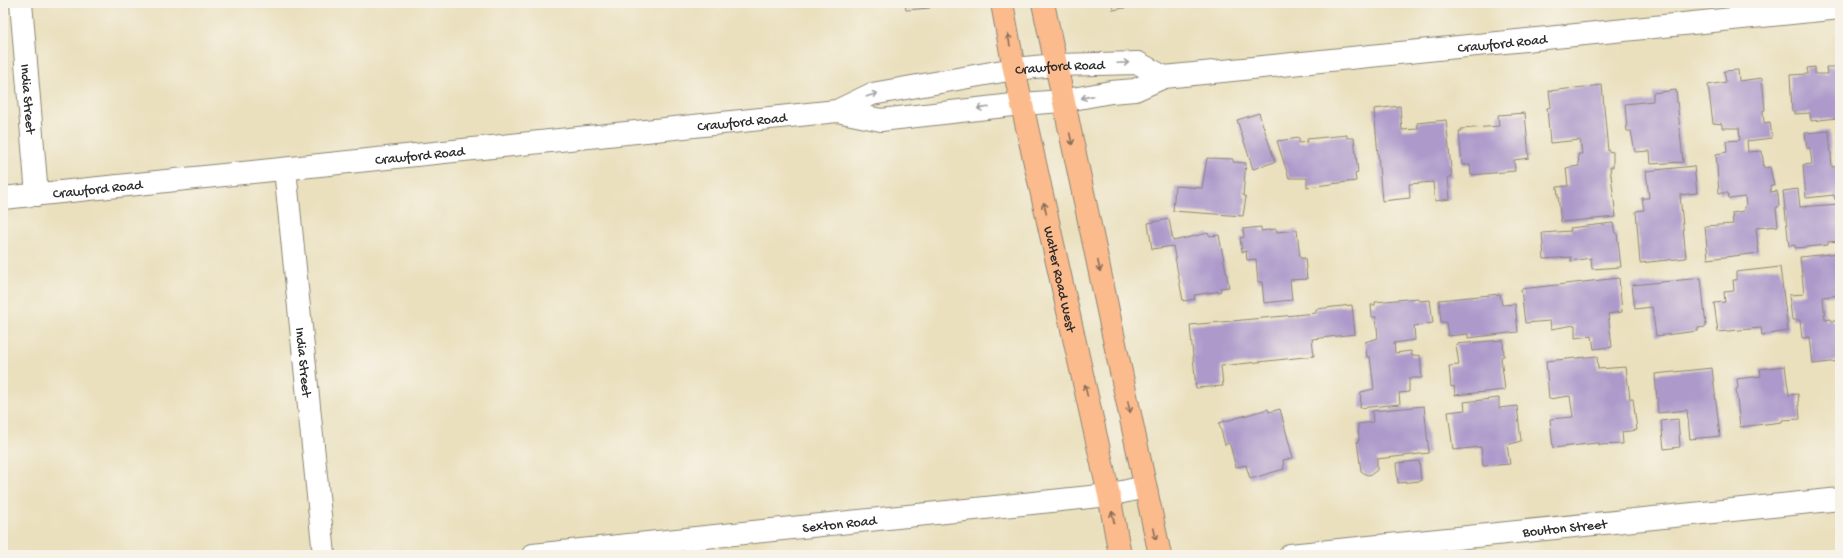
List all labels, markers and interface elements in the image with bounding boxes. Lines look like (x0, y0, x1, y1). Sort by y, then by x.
street label: Crawford Road (1457, 32, 1550, 58)
one-way arrow (1005, 34, 1013, 47)
street label: Crawford Road (1014, 58, 1107, 80)
one-way arrow (1116, 60, 1129, 67)
street label: India Street (15, 63, 38, 136)
one-way arrow (865, 91, 878, 98)
one-way arrow (1081, 93, 1094, 101)
one-way arrow (977, 104, 990, 112)
street label: Crawford Road (697, 110, 790, 137)
one-way arrow (1067, 133, 1075, 146)
street label: Crawford Road (374, 144, 467, 170)
street label: Crawford Road (52, 177, 145, 204)
one-way arrow (1040, 202, 1048, 215)
street label: Walter Road West (1038, 225, 1079, 335)
one-way arrow (1095, 259, 1103, 272)
street label: India Street (290, 327, 314, 399)
one-way arrow (1081, 384, 1089, 397)
one-way arrow (1125, 400, 1133, 413)
one-way arrow (1109, 511, 1117, 524)
street label: Sexton Road (802, 513, 879, 538)
street label: Boulton Street (1521, 517, 1609, 542)
one-way arrow (1152, 528, 1160, 541)

